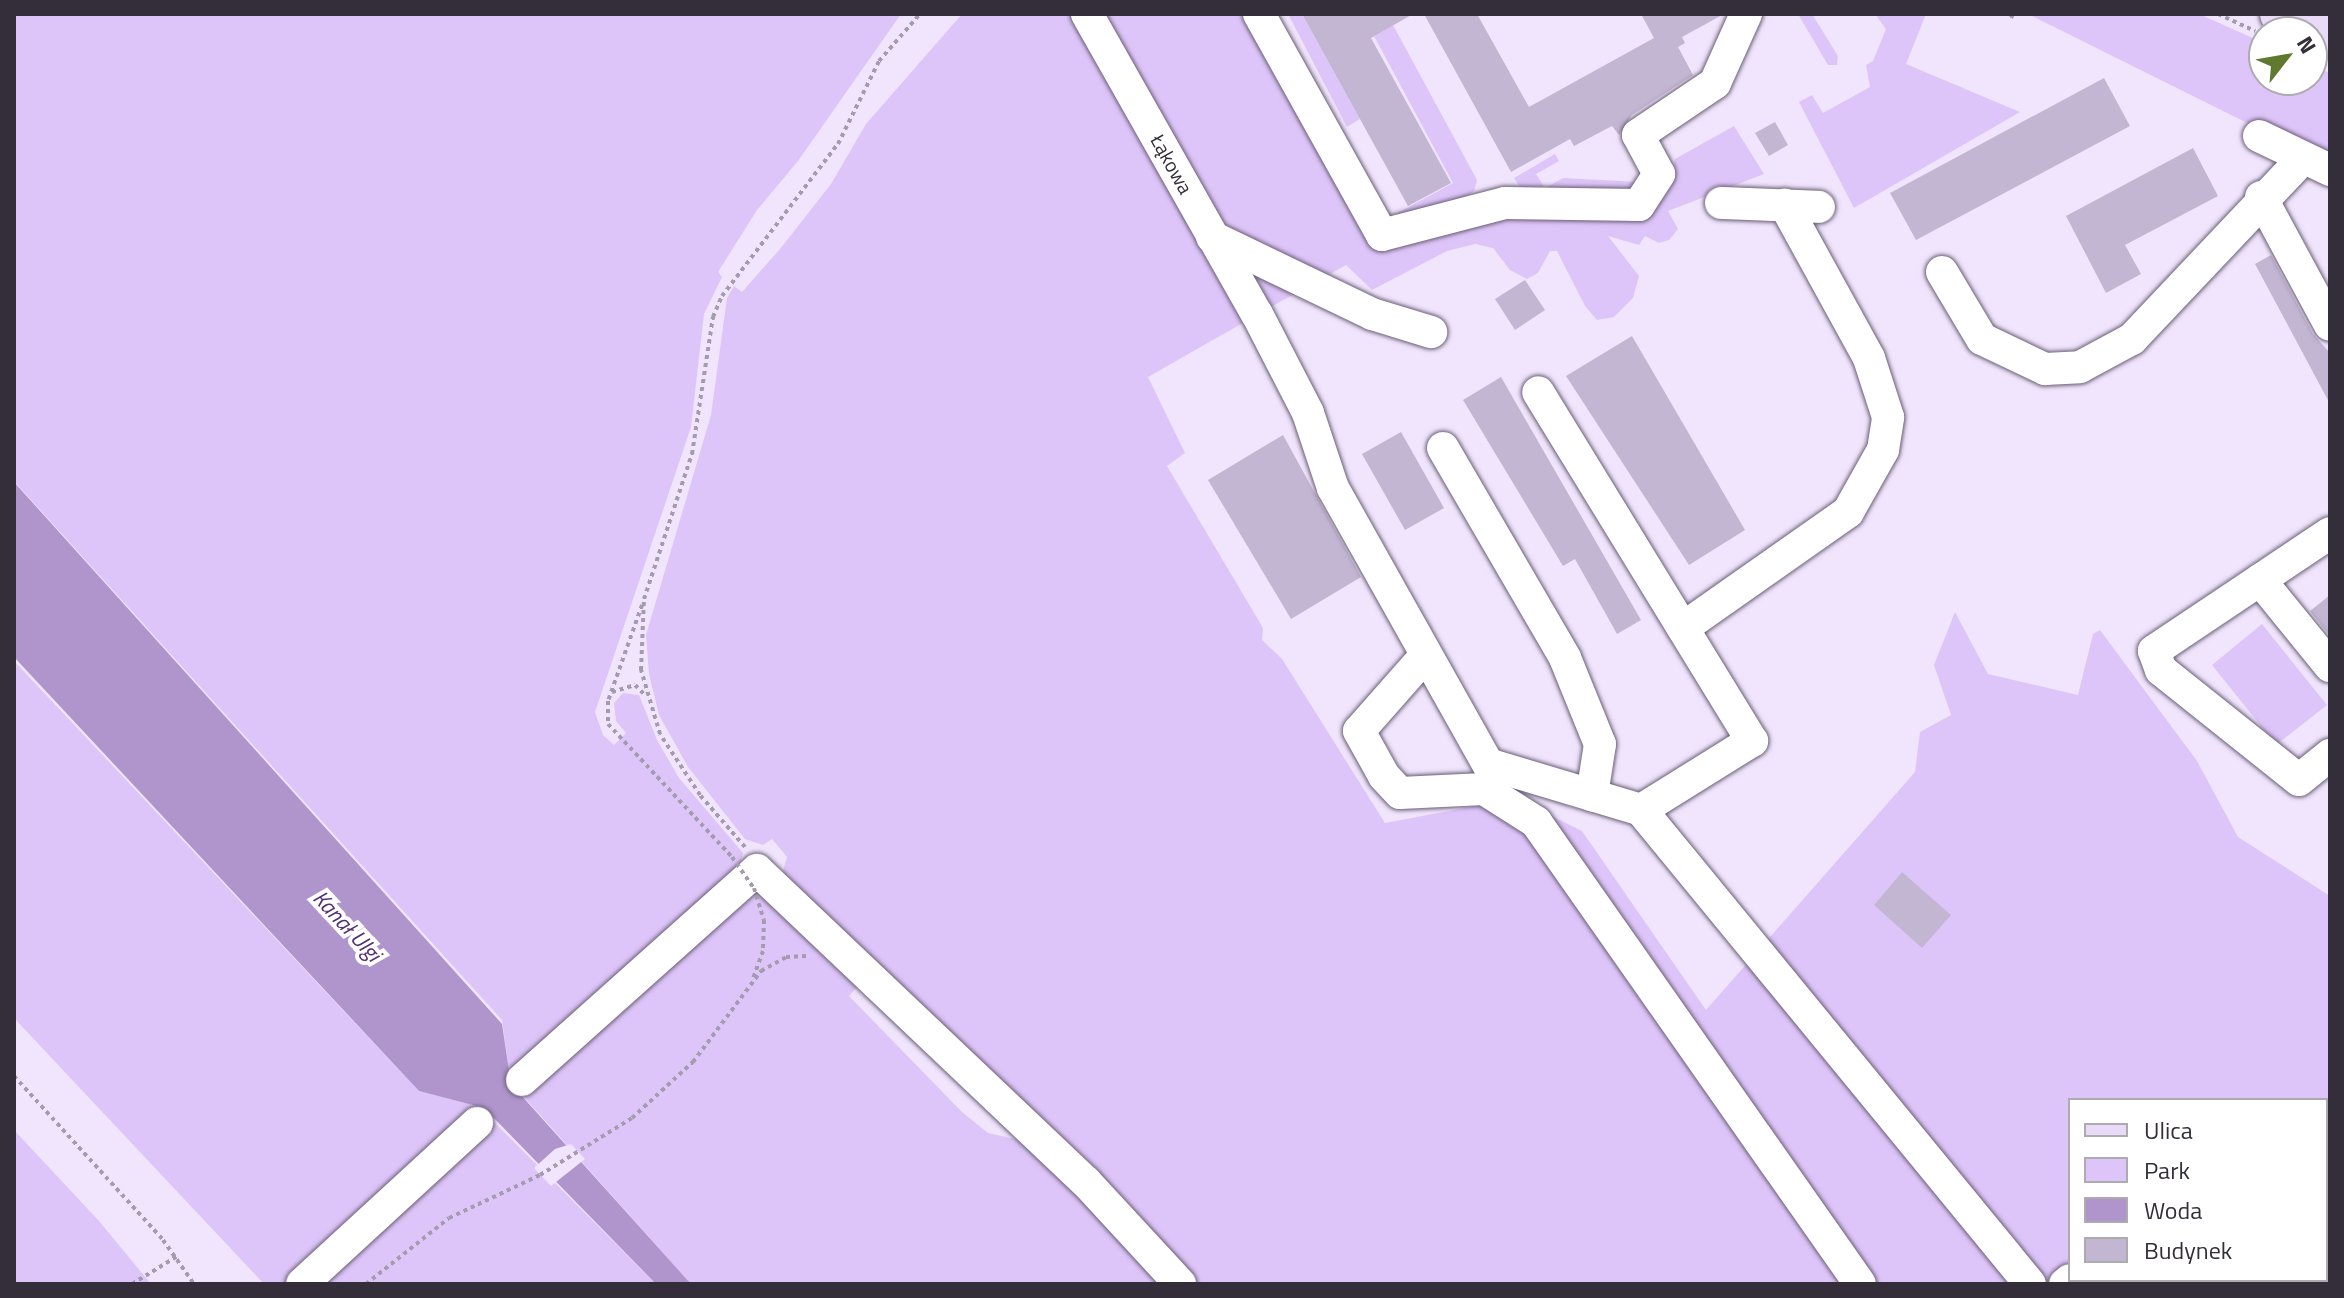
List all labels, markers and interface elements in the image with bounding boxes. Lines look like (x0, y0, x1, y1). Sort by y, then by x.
north arrow (2248, 16, 2328, 96)
text: N (2288, 29, 2325, 60)
street label: Łąkowa (1146, 130, 1198, 198)
water label: Kanał Ulgi (308, 885, 386, 967)
legend (2068, 1098, 2328, 1282)
text: Ulica (2144, 1112, 2193, 1148)
text: Park (2144, 1152, 2190, 1188)
text: Woda (2144, 1192, 2202, 1228)
text: Budynek (2144, 1232, 2232, 1268)

